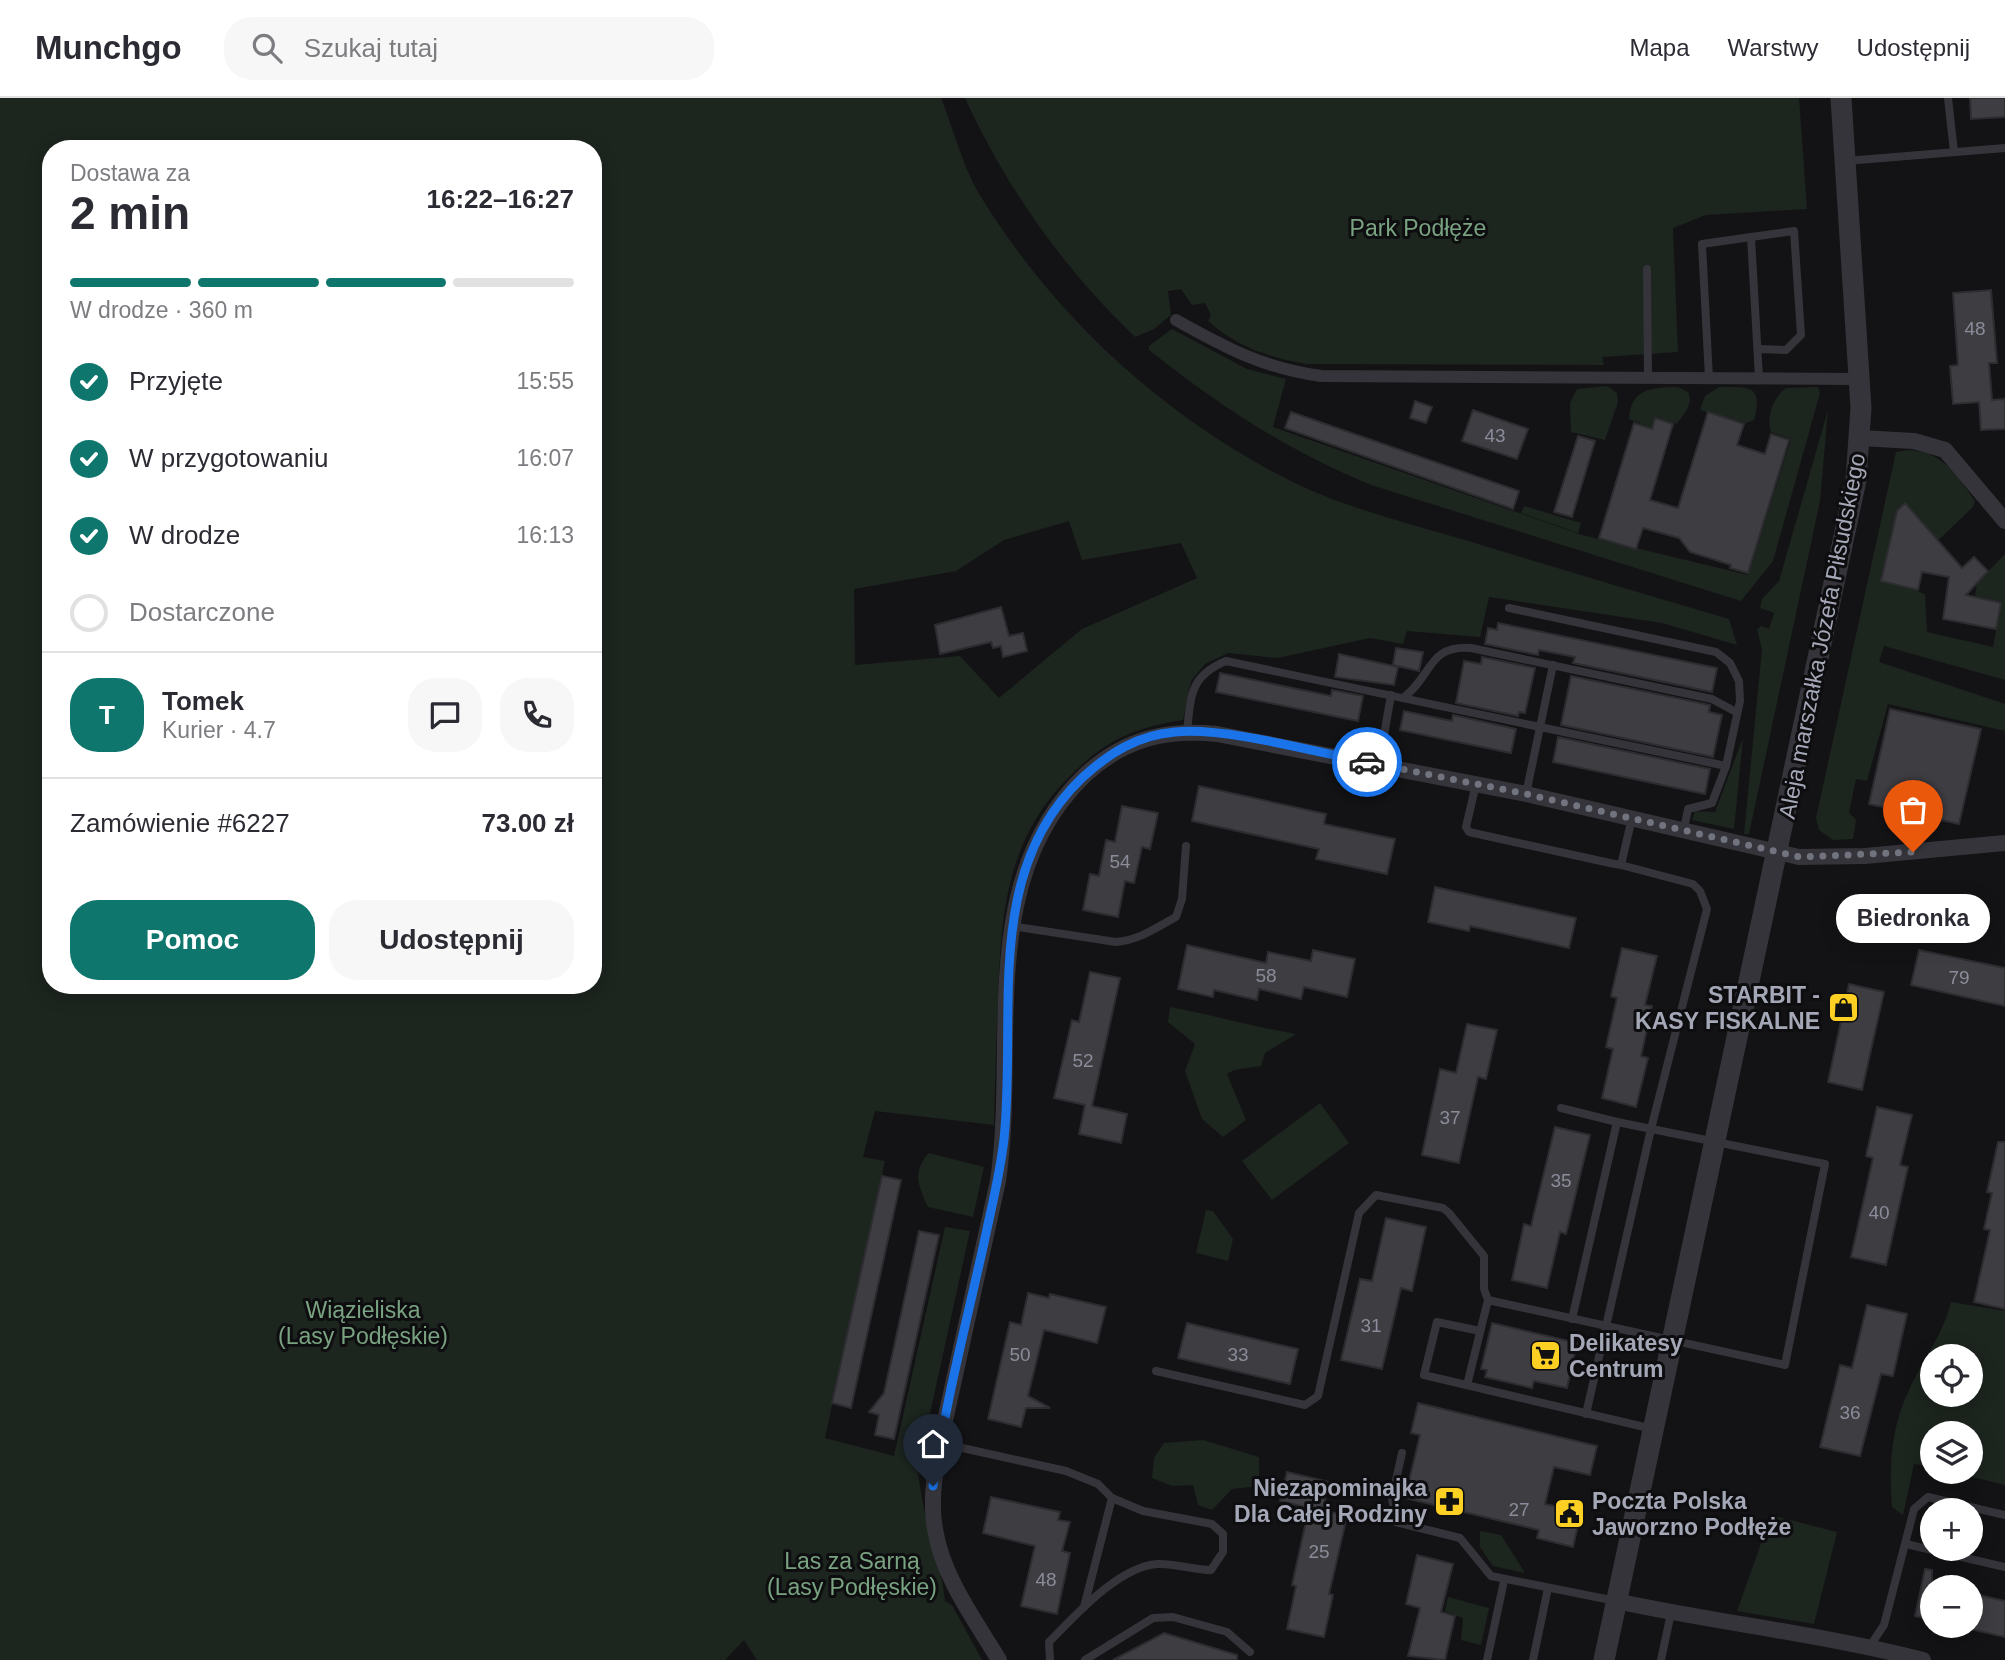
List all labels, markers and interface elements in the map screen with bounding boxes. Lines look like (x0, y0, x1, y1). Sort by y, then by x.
search box (224, 17, 714, 80)
text: Munchgo (35, 29, 182, 66)
icon: search (248, 29, 286, 67)
text: Szukaj tutaj (304, 33, 438, 63)
text: Mapa (1629, 34, 1689, 61)
text: Warstwy (1727, 34, 1819, 61)
text: Udostępnij (1857, 34, 1970, 61)
text: Dostawa za (70, 160, 190, 186)
text: 16:22–16:27 (427, 184, 574, 214)
text: 2 min (70, 187, 190, 239)
park label: Park Podłęże (1350, 215, 1486, 241)
text: W drodze · 360 m (70, 297, 253, 323)
house number: 48 (1964, 318, 1986, 339)
icon: check (70, 363, 108, 401)
text: Przyjęte (129, 366, 223, 396)
text: 15:55 (516, 368, 574, 394)
house number: 43 (1484, 425, 1506, 446)
icon: check (70, 440, 108, 478)
text: W przygotowaniu (129, 443, 328, 473)
text: 16:07 (516, 445, 574, 471)
street label: Aleja marszałka Józefa Piłsudskiego (1774, 451, 1870, 821)
icon: check (70, 517, 108, 555)
text: W drodze (129, 520, 240, 550)
text: 16:13 (516, 522, 574, 548)
text: Dostarczone (129, 597, 275, 627)
button: chat (408, 678, 482, 752)
button: phone (500, 678, 574, 752)
text: Tomek (162, 686, 244, 716)
text: T (99, 700, 115, 730)
text: Kurier · 4.7 (162, 717, 276, 743)
courier (1332, 727, 1402, 797)
icon: car (1348, 743, 1386, 781)
pin (1883, 780, 1943, 852)
icon: bag (1894, 791, 1932, 829)
text: Zamówienie #6227 (70, 808, 290, 838)
text: 73.00 zł (481, 808, 574, 838)
house number: 54 (1109, 851, 1131, 872)
callout: Biedronka (1836, 894, 1990, 943)
button: Pomoc (70, 900, 315, 980)
button: Udostępnij (329, 900, 574, 980)
text: Biedronka (1857, 905, 1969, 931)
house number: 58 (1255, 965, 1277, 986)
house number: 79 (1948, 967, 1970, 988)
place label: STARBIT - KASY FISKALNE (1635, 982, 1820, 1034)
shop icon: STARBIT - KASY FISKALNE (1826, 991, 1860, 1025)
house number: 52 (1072, 1050, 1094, 1071)
house number: 37 (1439, 1107, 1461, 1128)
house number: 35 (1550, 1170, 1572, 1191)
house number: 40 (1868, 1202, 1890, 1223)
park label: Wiązieliska (Lasy Podłęskie) (278, 1297, 448, 1349)
house number: 31 (1360, 1315, 1382, 1336)
place label: Delikatesy Centrum (1569, 1330, 1683, 1382)
supermarket icon: Delikatesy Centrum (1529, 1339, 1563, 1373)
house number: 50 (1009, 1344, 1031, 1365)
house number: 33 (1227, 1344, 1249, 1365)
map controls (1920, 1344, 1983, 1638)
button: locate (1920, 1344, 1983, 1407)
house number: 36 (1839, 1402, 1861, 1423)
pin (903, 1414, 963, 1486)
button: layers (1920, 1421, 1983, 1484)
icon: home (914, 1425, 952, 1463)
place label: Niezapominajka Dla Całej Rodziny (1234, 1475, 1427, 1527)
pharmacy icon: Niezapominajka Dla Całej Rodziny (1433, 1484, 1467, 1518)
place label: Poczta Polska Jaworzno Podłęże (1592, 1488, 1791, 1540)
public building icon: Poczta Polska Jaworzno Podłęże (1552, 1497, 1586, 1531)
button: + (1920, 1498, 1983, 1561)
house number: 27 (1508, 1499, 1530, 1520)
house number: 25 (1308, 1541, 1330, 1562)
park label: Las za Sarną (Lasy Podłęskie) (767, 1548, 937, 1600)
house number: 48 (1035, 1569, 1057, 1590)
button: − (1920, 1575, 1983, 1638)

